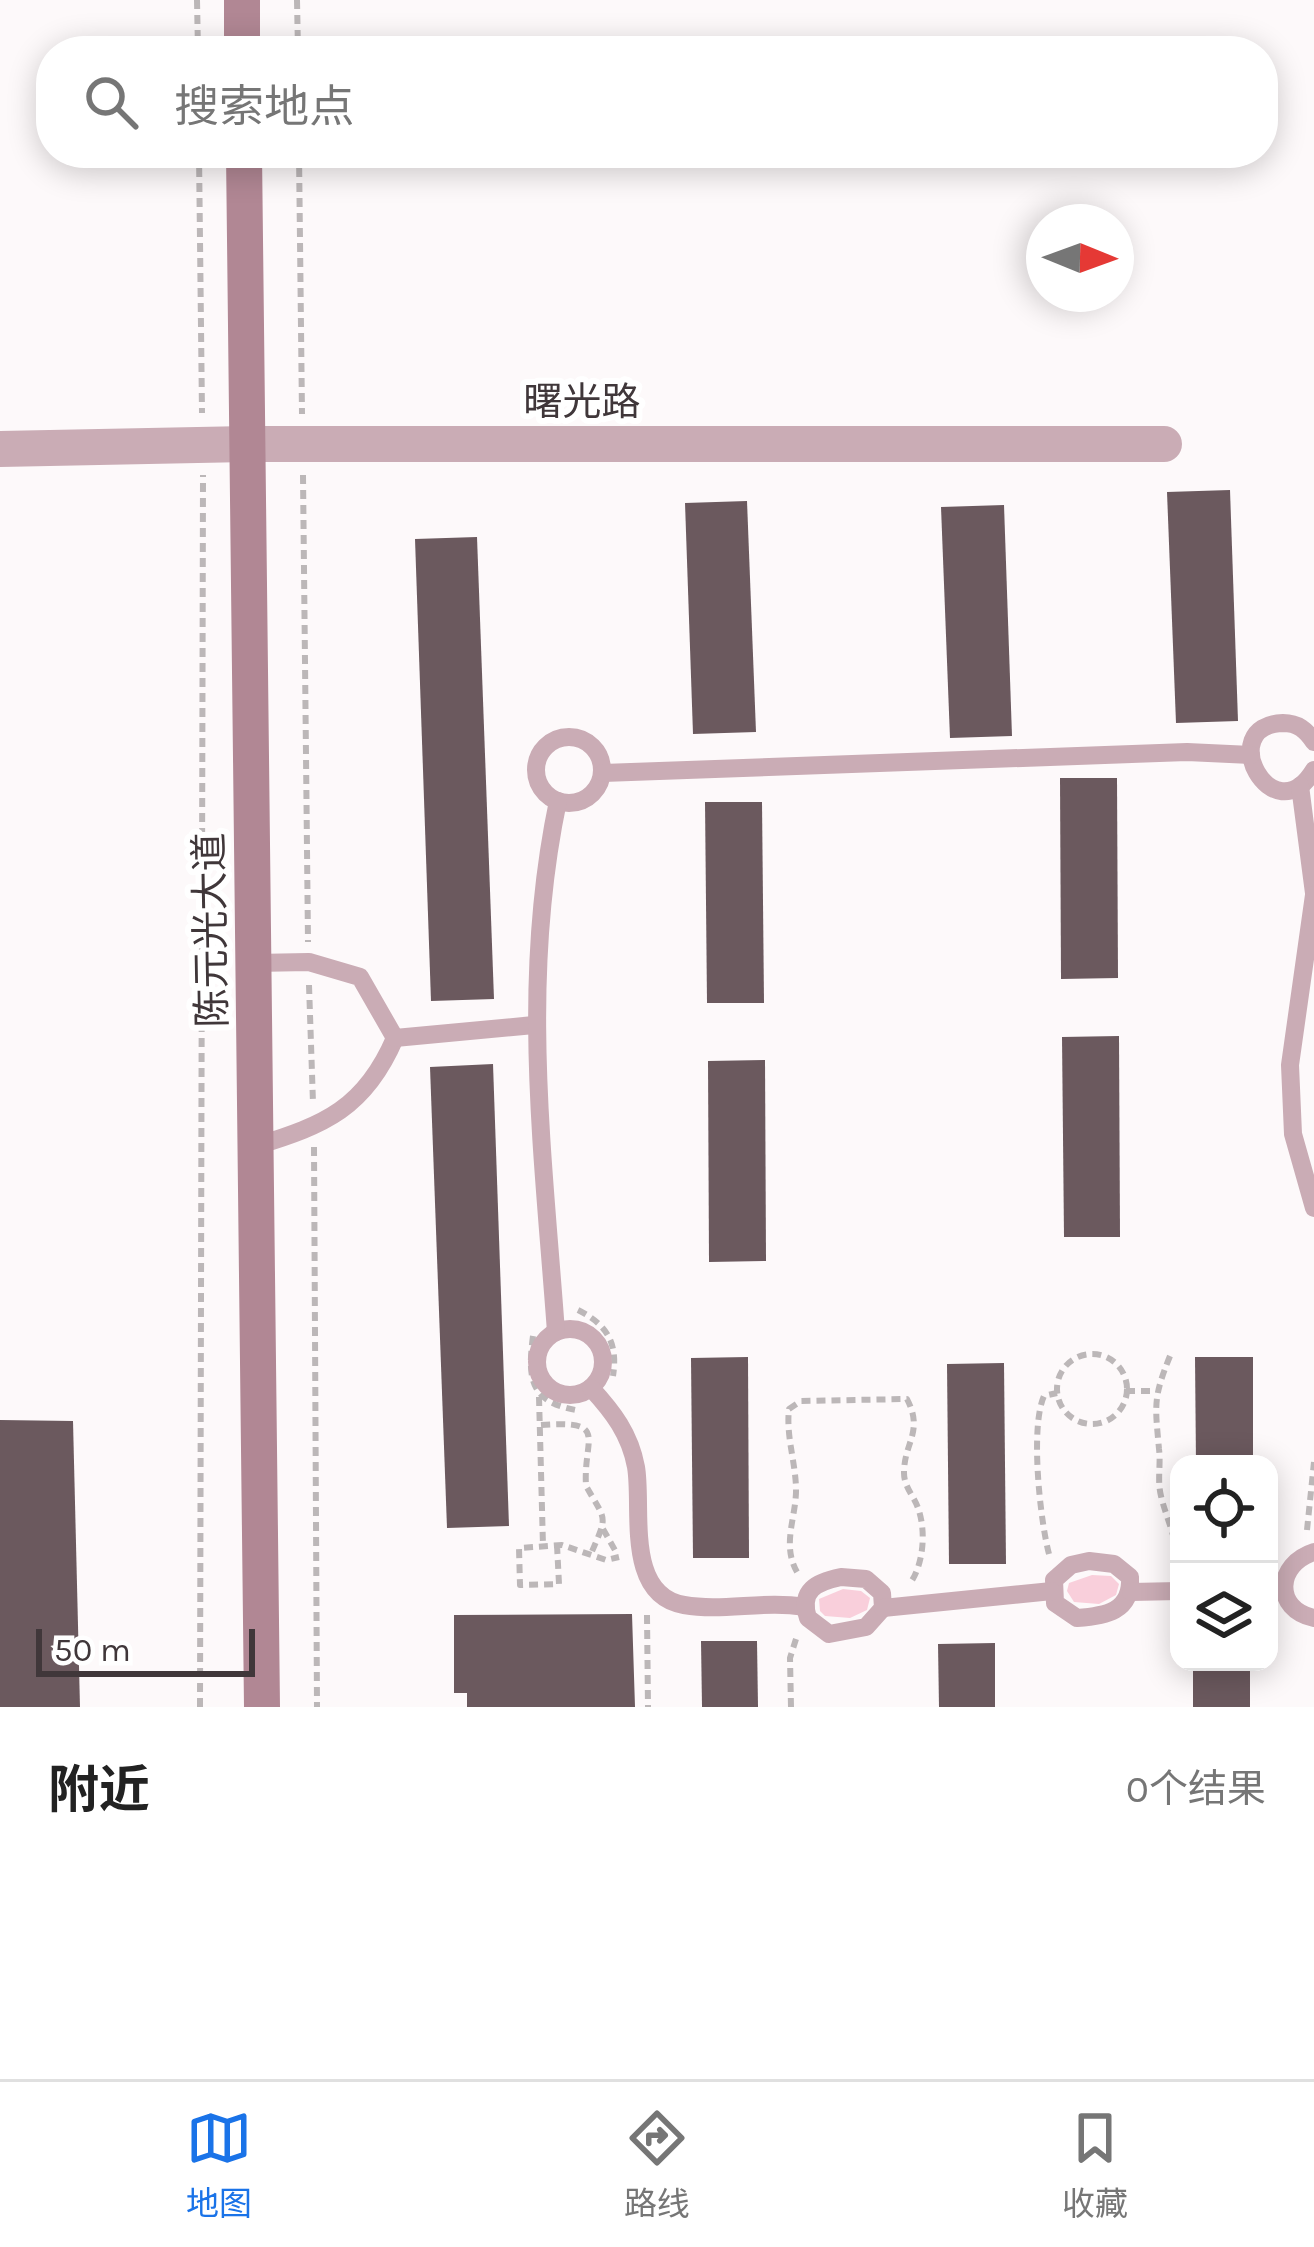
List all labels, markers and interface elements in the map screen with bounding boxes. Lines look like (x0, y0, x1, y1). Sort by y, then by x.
search box (36, 36, 1278, 168)
icon: search (78, 69, 144, 135)
text: 搜索地点 (174, 81, 354, 133)
north arrow (1026, 204, 1134, 312)
street label: 曙光路 (523, 379, 641, 425)
street label: 陈元光大道 (186, 832, 236, 1028)
map controls (1170, 1455, 1278, 1671)
button: locate (1170, 1455, 1278, 1563)
button: layers (1170, 1563, 1278, 1671)
scale bar (36, 1623, 255, 1676)
text: 50 m (54, 1631, 131, 1669)
text: 附近 (48, 1760, 150, 1820)
text: 0个结果 (1126, 1766, 1266, 1812)
tab: 地图 (186, 2105, 252, 2225)
tab: 路线 (624, 2105, 690, 2225)
tab: 收藏 (1062, 2105, 1128, 2225)

